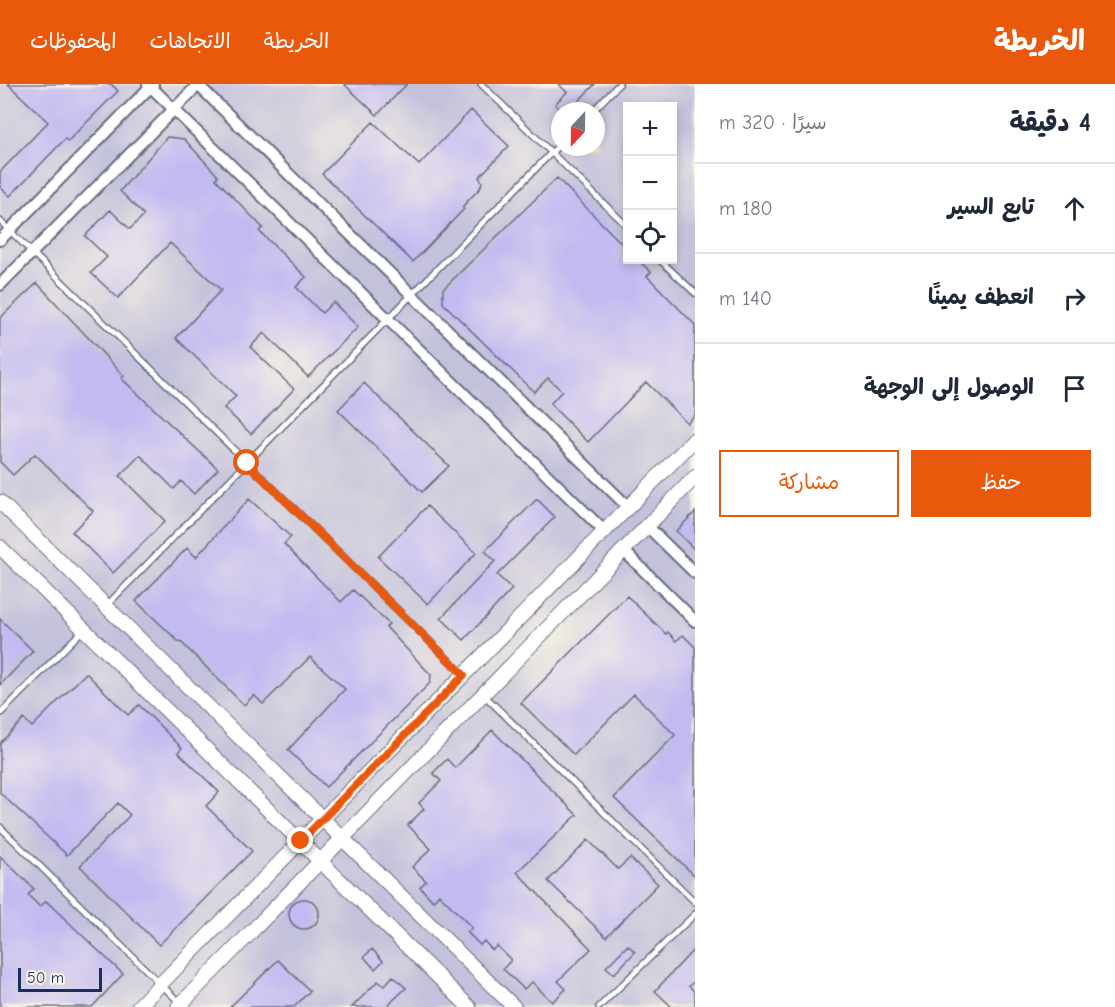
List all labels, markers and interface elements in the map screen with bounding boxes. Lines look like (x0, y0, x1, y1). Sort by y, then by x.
text: الخريطة (994, 25, 1085, 57)
text: المحفوظات (30, 29, 116, 53)
text: الاتجاهات (149, 29, 231, 53)
text: الخريطة (264, 29, 329, 53)
north arrow (551, 102, 605, 156)
map controls (623, 102, 677, 264)
button: + (623, 102, 677, 156)
text: 4 دقيقة (1010, 108, 1091, 138)
text: سيرًا · 320 m (719, 111, 827, 134)
button: − (623, 156, 677, 210)
icon: ahead (1058, 192, 1091, 225)
text: تابع السير (948, 194, 1034, 220)
text: 180 m (719, 197, 773, 220)
button: locate (623, 210, 677, 264)
icon: right (1058, 282, 1091, 315)
text: انعطف يمينًا (928, 284, 1034, 310)
text: 140 m (719, 287, 772, 310)
icon: arrive (1058, 372, 1091, 405)
text: الوصول إلى الوجهة (864, 374, 1034, 400)
route start (233, 449, 259, 475)
button: مشاركة (719, 450, 899, 517)
button: حفظ (911, 450, 1091, 517)
route end (287, 827, 313, 853)
scale bar (18, 965, 102, 992)
text: 50 m (27, 969, 64, 987)

